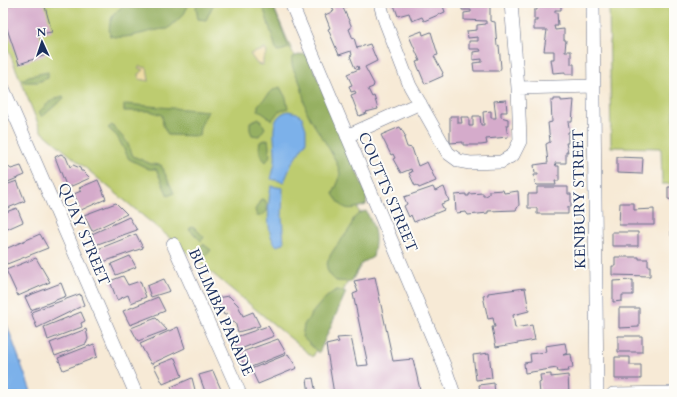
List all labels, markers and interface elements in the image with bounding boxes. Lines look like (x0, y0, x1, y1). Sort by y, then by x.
north arrow (22, 22, 62, 62)
text: N (36, 25, 47, 40)
street label: COUTTS STREET (354, 129, 422, 255)
street label: KENBURY STREET (568, 129, 590, 269)
street label: QUAY STREET (53, 180, 115, 288)
street label: BULIMBA PARADE (184, 245, 258, 379)

